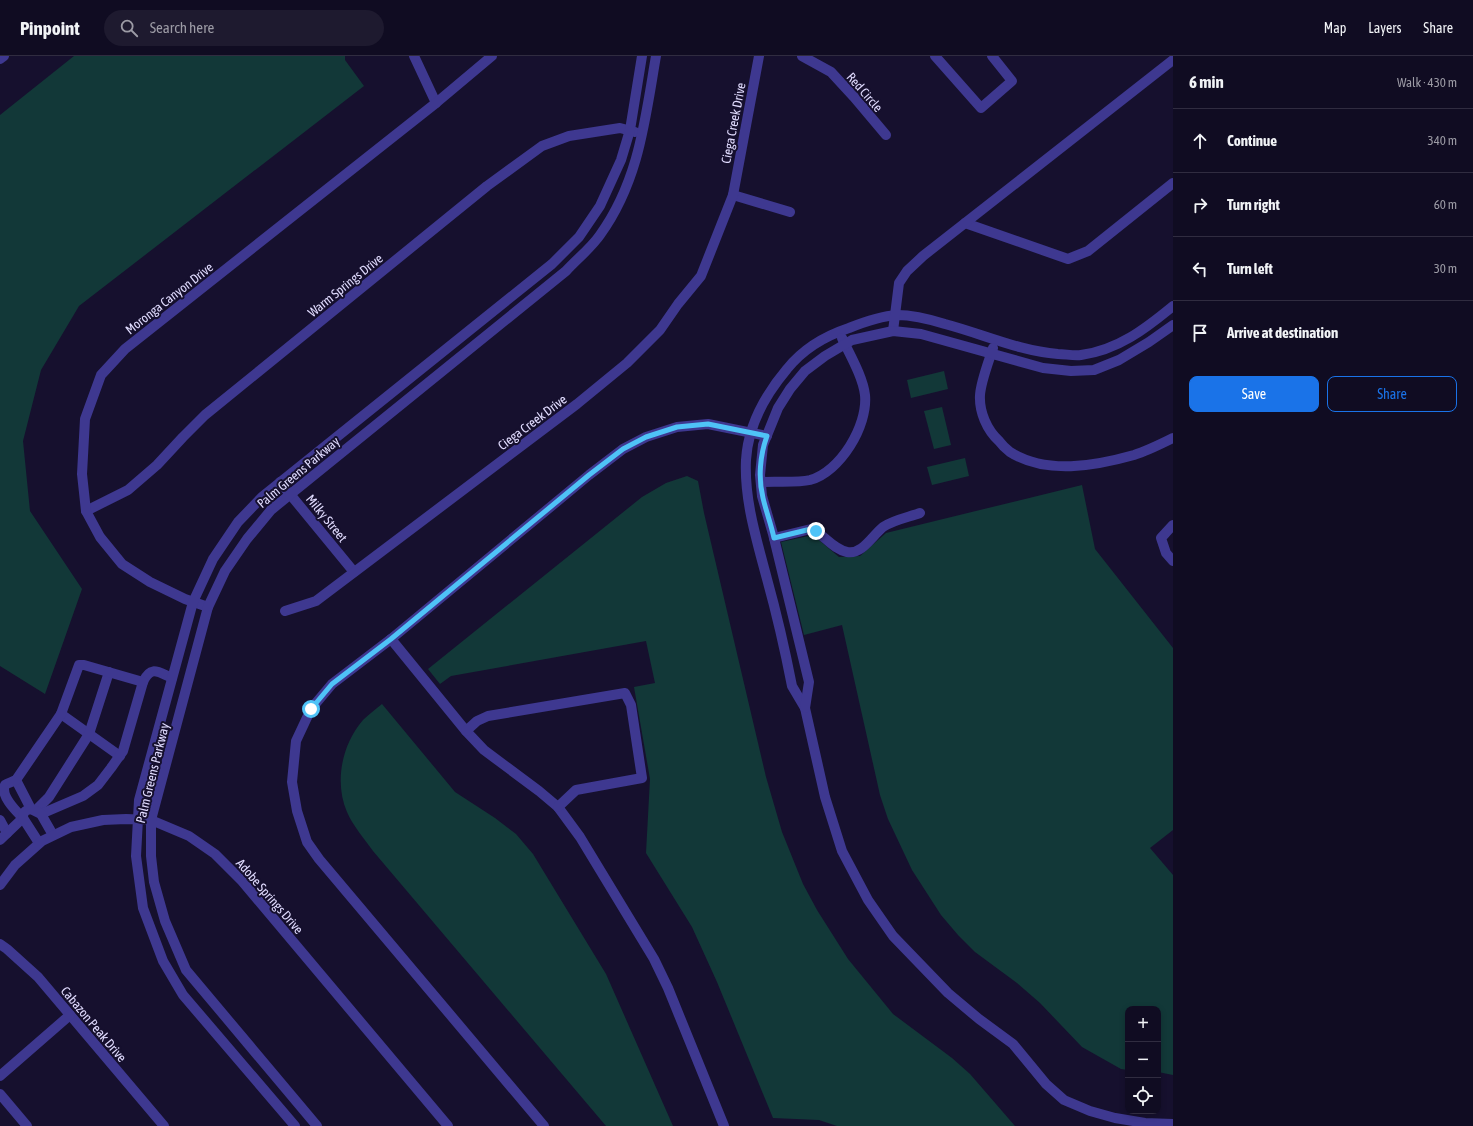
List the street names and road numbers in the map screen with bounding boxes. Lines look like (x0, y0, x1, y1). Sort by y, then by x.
street label: Red Circle (844, 70, 886, 115)
street label: Ciega Creek Drive (718, 81, 749, 165)
street label: Warm Springs Drive (305, 251, 386, 320)
street label: Moronga Canyon Drive (122, 259, 216, 337)
street label: Ciega Creek Drive (495, 392, 570, 453)
street label: Palm Greens Parkway (254, 433, 343, 511)
street label: Milky Street (303, 492, 350, 545)
street label: Palm Greens Parkway (133, 721, 172, 825)
street label: Adobe Springs Drive (233, 856, 306, 937)
street label: Cabazon Peak Drive (58, 984, 130, 1065)

